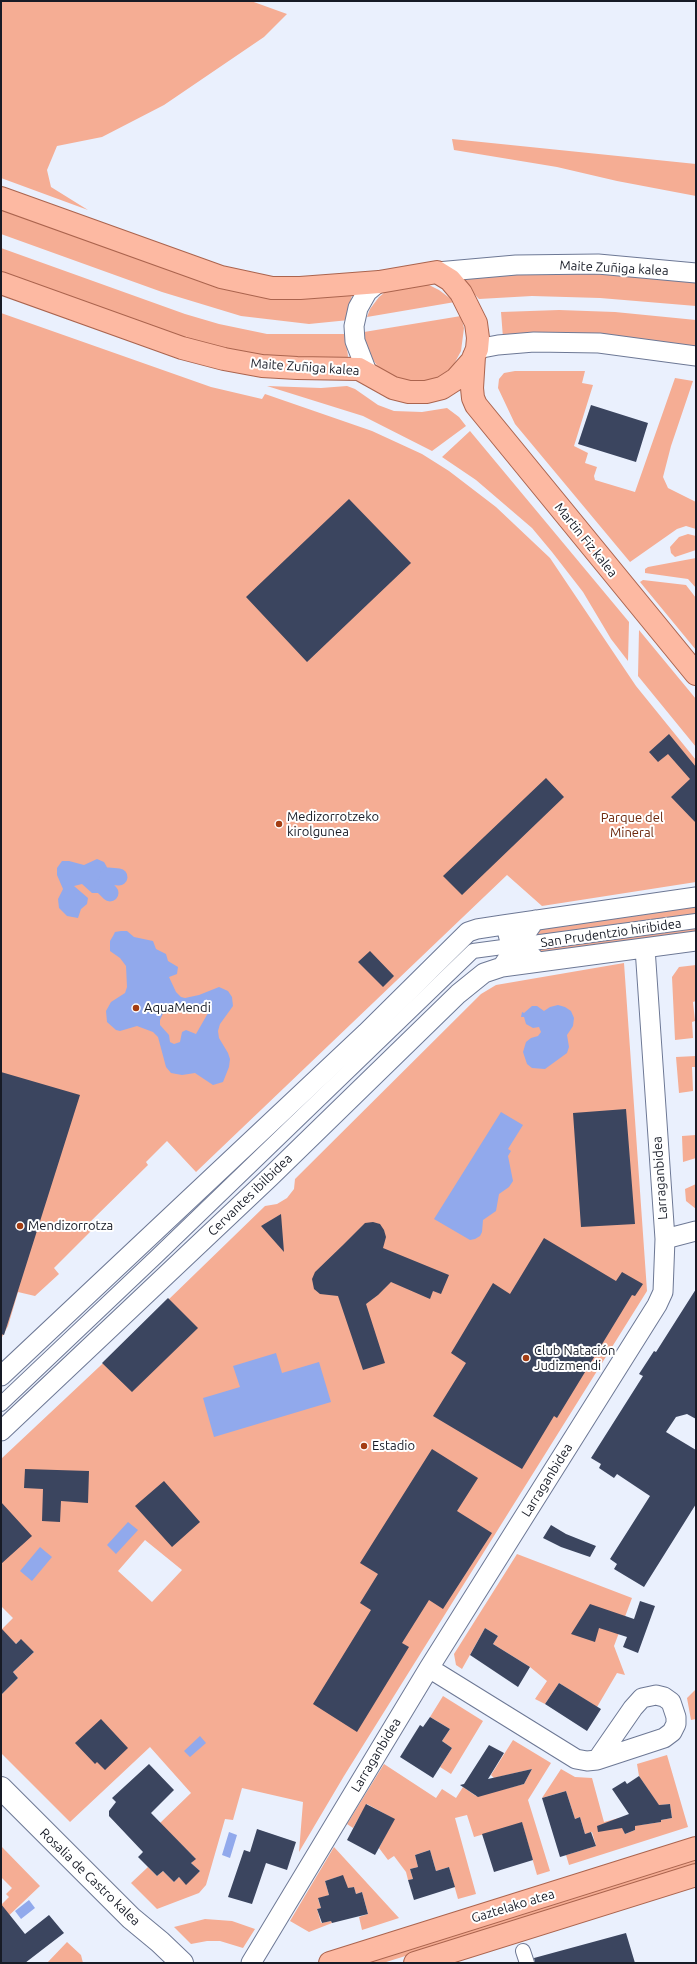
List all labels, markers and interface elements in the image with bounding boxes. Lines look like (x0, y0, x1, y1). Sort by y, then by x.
street label: Maite Zuñiga kalea (559, 257, 669, 279)
street label: Maite Zuñiga kalea (250, 355, 360, 379)
street label: Martin Fiz kalea (551, 500, 621, 580)
place label: Medizorrotzeko kirolgunea (287, 809, 379, 840)
park label: Parque del Mineral (601, 810, 663, 841)
marker: Medizorrotzeko kirolgunea (274, 819, 284, 829)
street label: San Prudentzio hiribidea (540, 915, 682, 951)
place label: AquaMendi (144, 1000, 211, 1016)
marker: AquaMendi (131, 1003, 141, 1013)
street label: Larraganbidea (649, 1136, 671, 1220)
street label: Cervantes ibilbidea (205, 1151, 295, 1239)
place label: Mendizorrotza (28, 1218, 113, 1234)
marker: Mendizorrotza (15, 1221, 25, 1231)
place label: Club Natación Judizmendi (534, 1343, 615, 1374)
marker: Club Natación Judizmendi (521, 1353, 531, 1363)
place label: Estadio (372, 1438, 415, 1454)
street label: Larraganbidea (518, 1440, 576, 1520)
marker: Estadio (359, 1441, 369, 1451)
street label: Larraganbidea (348, 1715, 404, 1795)
street label: Rosalia de Castro kalea (37, 1825, 143, 1929)
street label: Gaztelako atea (470, 1886, 556, 1926)

